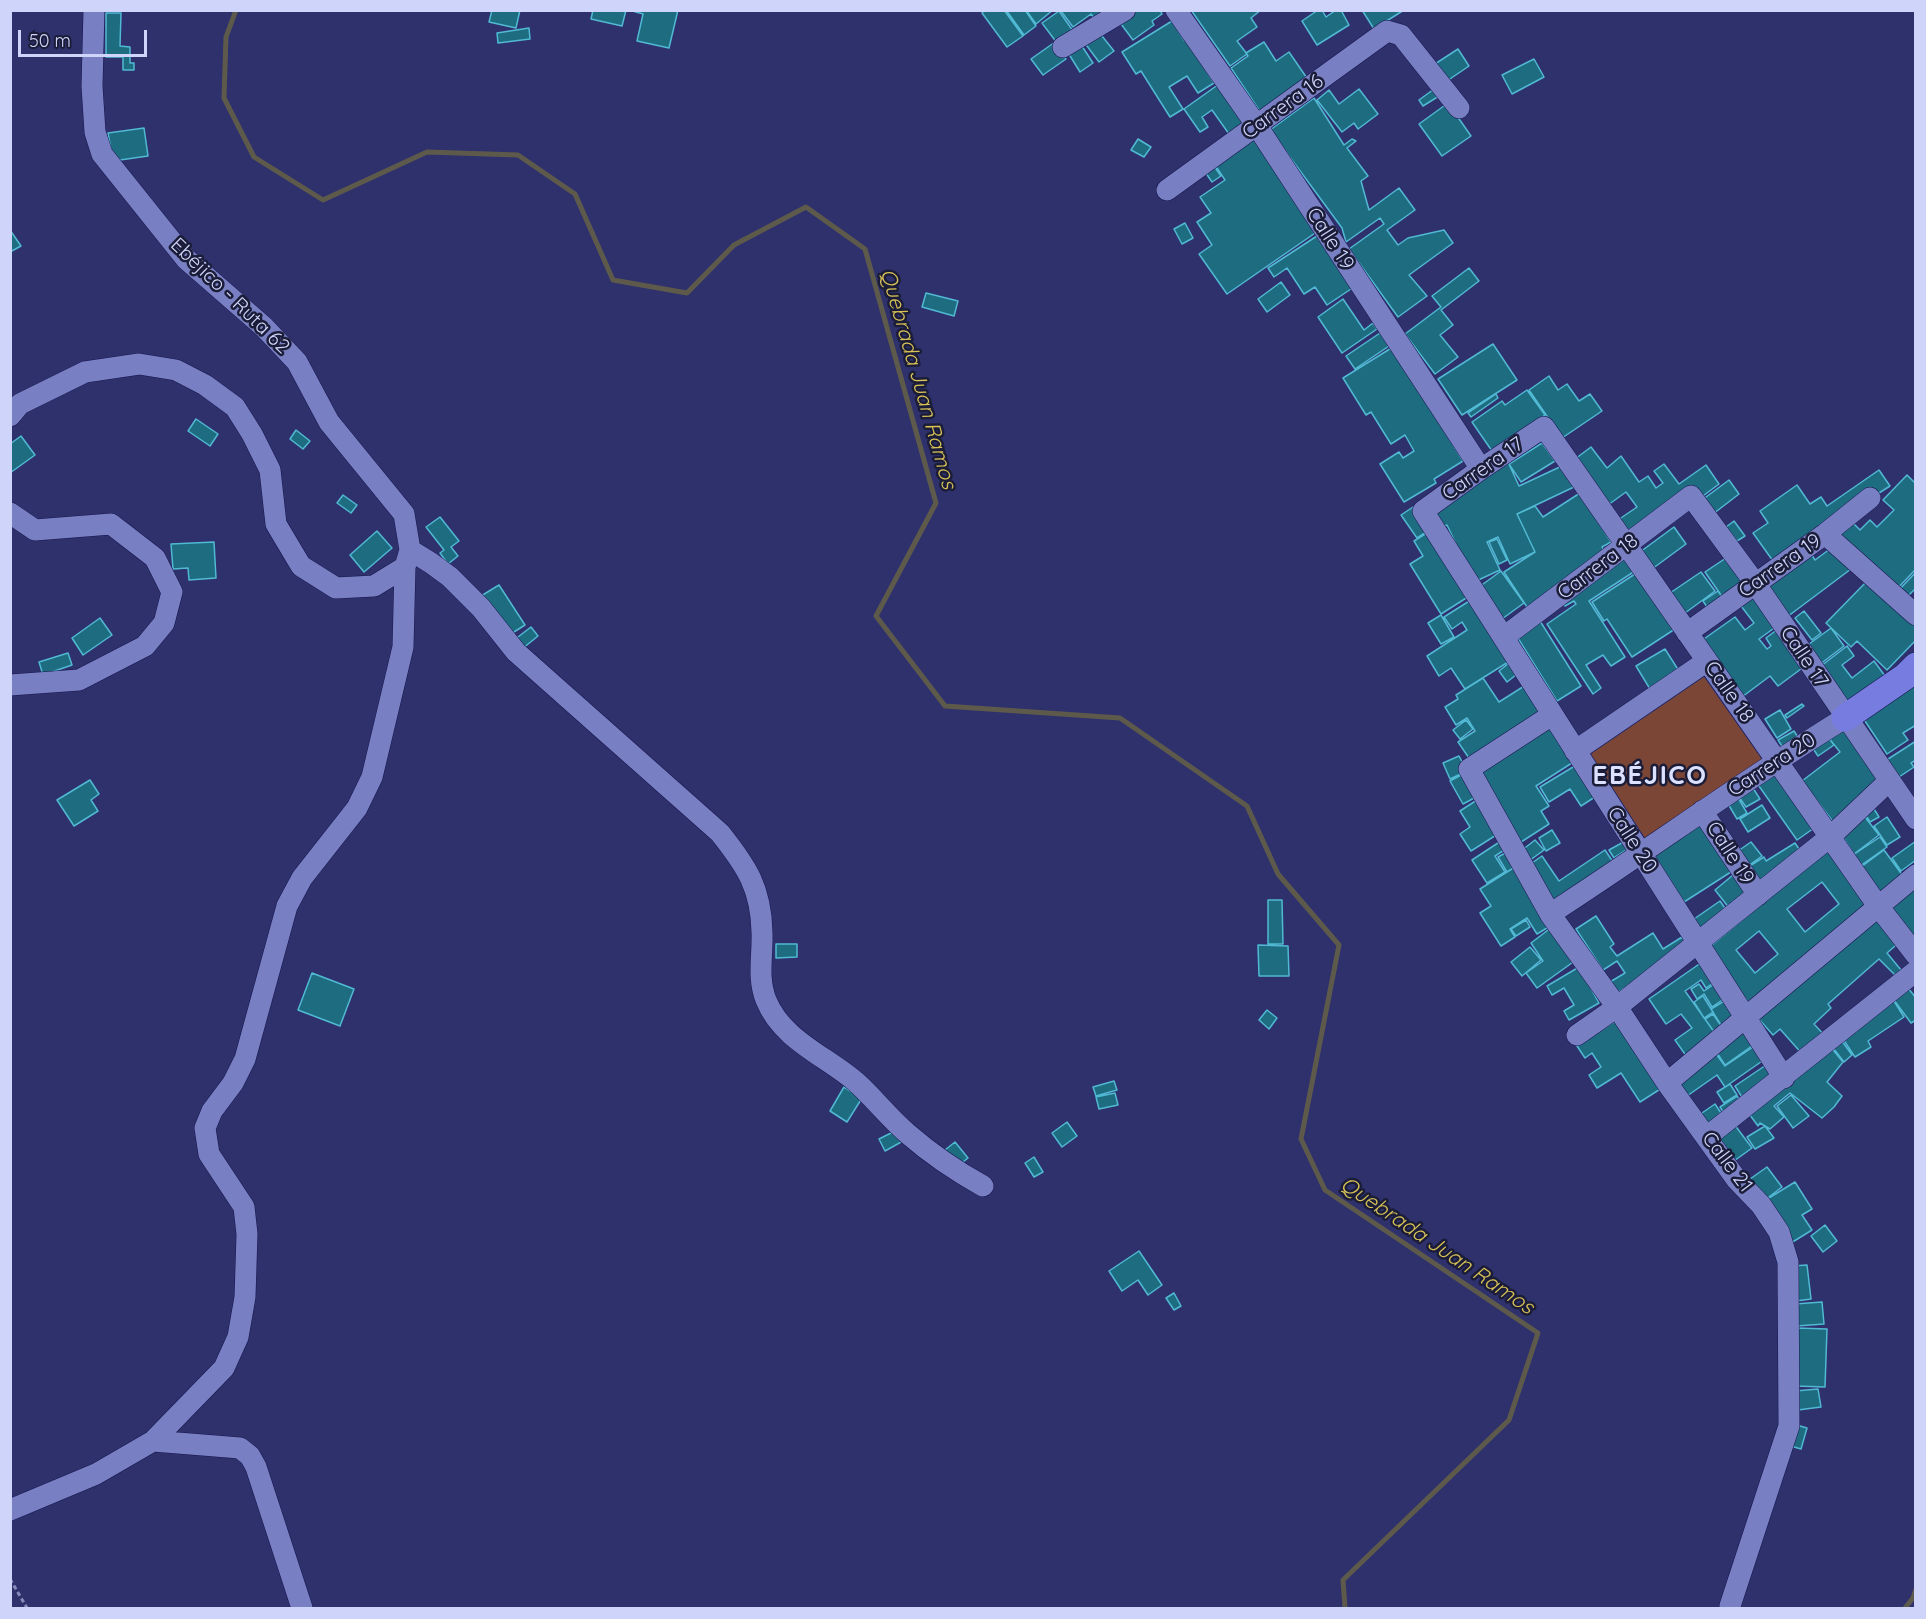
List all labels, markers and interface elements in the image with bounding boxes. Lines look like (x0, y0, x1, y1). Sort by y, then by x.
scale bar (21, 18, 150, 56)
text: 50 m (29, 29, 71, 52)
street label: Carrera 16 (1238, 69, 1328, 145)
street label: Calle 19 (1301, 203, 1359, 275)
street label: Ebéjico - Ruta 62 (165, 233, 295, 359)
water label: Quebrada Juan Ramos (875, 266, 961, 492)
street label: Carrera 17 (1438, 432, 1528, 506)
street label: Carrera 18 (1553, 529, 1643, 605)
street label: Carrera 19 (1734, 529, 1826, 603)
street label: Calle 17 (1775, 622, 1833, 692)
street label: Calle 18 (1699, 657, 1759, 727)
street label: Carrera 20 (1724, 728, 1820, 802)
district label: EBÉJICO (1593, 760, 1707, 792)
street label: Calle 20 (1602, 802, 1662, 878)
street label: Calle 19 (1701, 817, 1759, 889)
street label: Calle 21 (1697, 1127, 1757, 1197)
water label: Quebrada Juan Ramos (1336, 1172, 1538, 1320)

